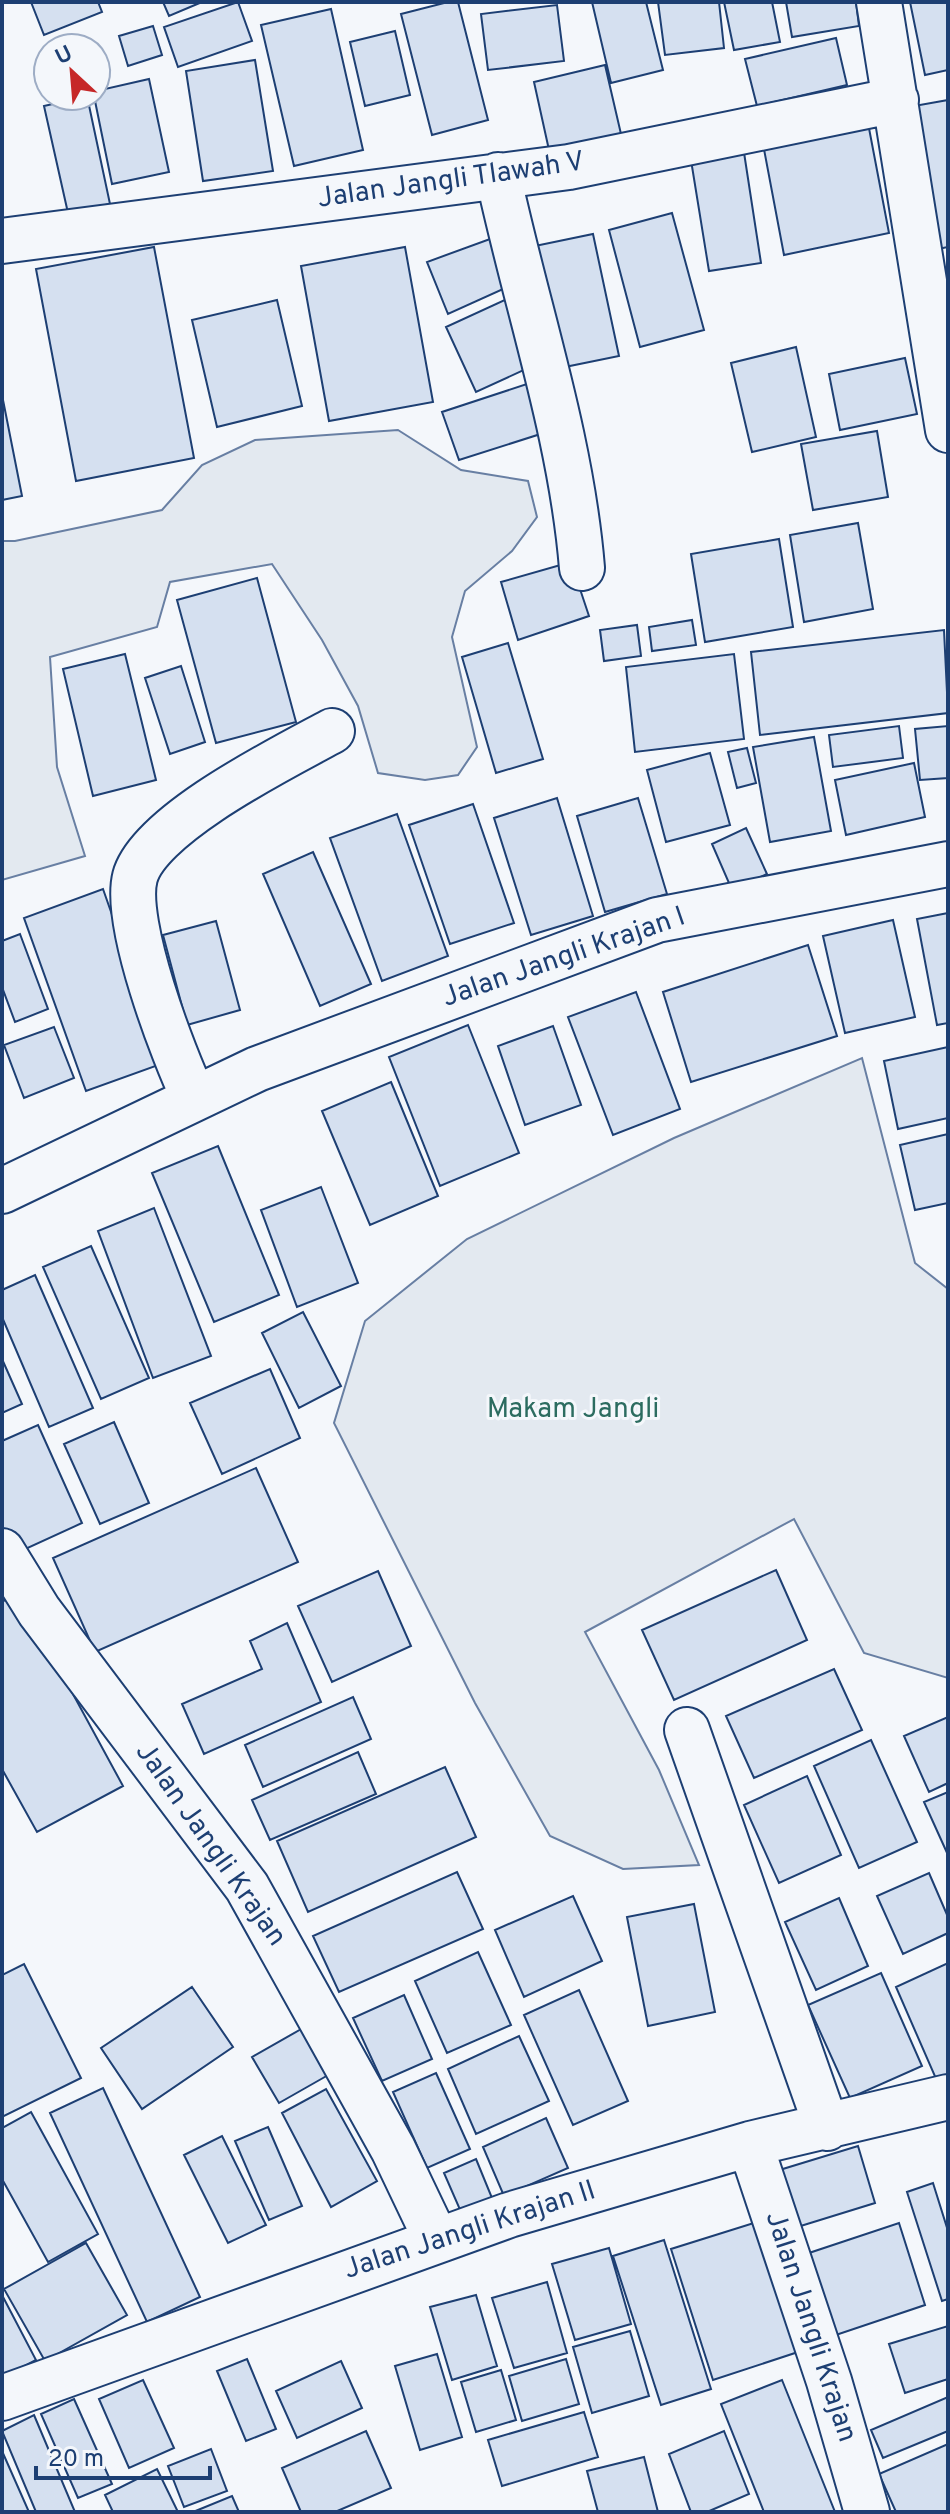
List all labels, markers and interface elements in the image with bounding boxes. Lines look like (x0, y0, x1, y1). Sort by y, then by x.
north arrow (32, 32, 112, 112)
text: U (51, 41, 77, 72)
street label: Jalan Jangli Tlawah V (315, 144, 587, 218)
street label: Jalan Jangli Krajan I (438, 899, 690, 1017)
park label: Makam Jangli (487, 1392, 659, 1428)
street label: Jalan Jangli Krajan (126, 1736, 294, 1954)
street label: Jalan Jangli Krajan II (339, 2173, 601, 2289)
street label: Jalan Jangli Krajan (756, 2207, 864, 2447)
scale bar (36, 2430, 210, 2480)
text: 20 m (48, 2445, 104, 2475)

